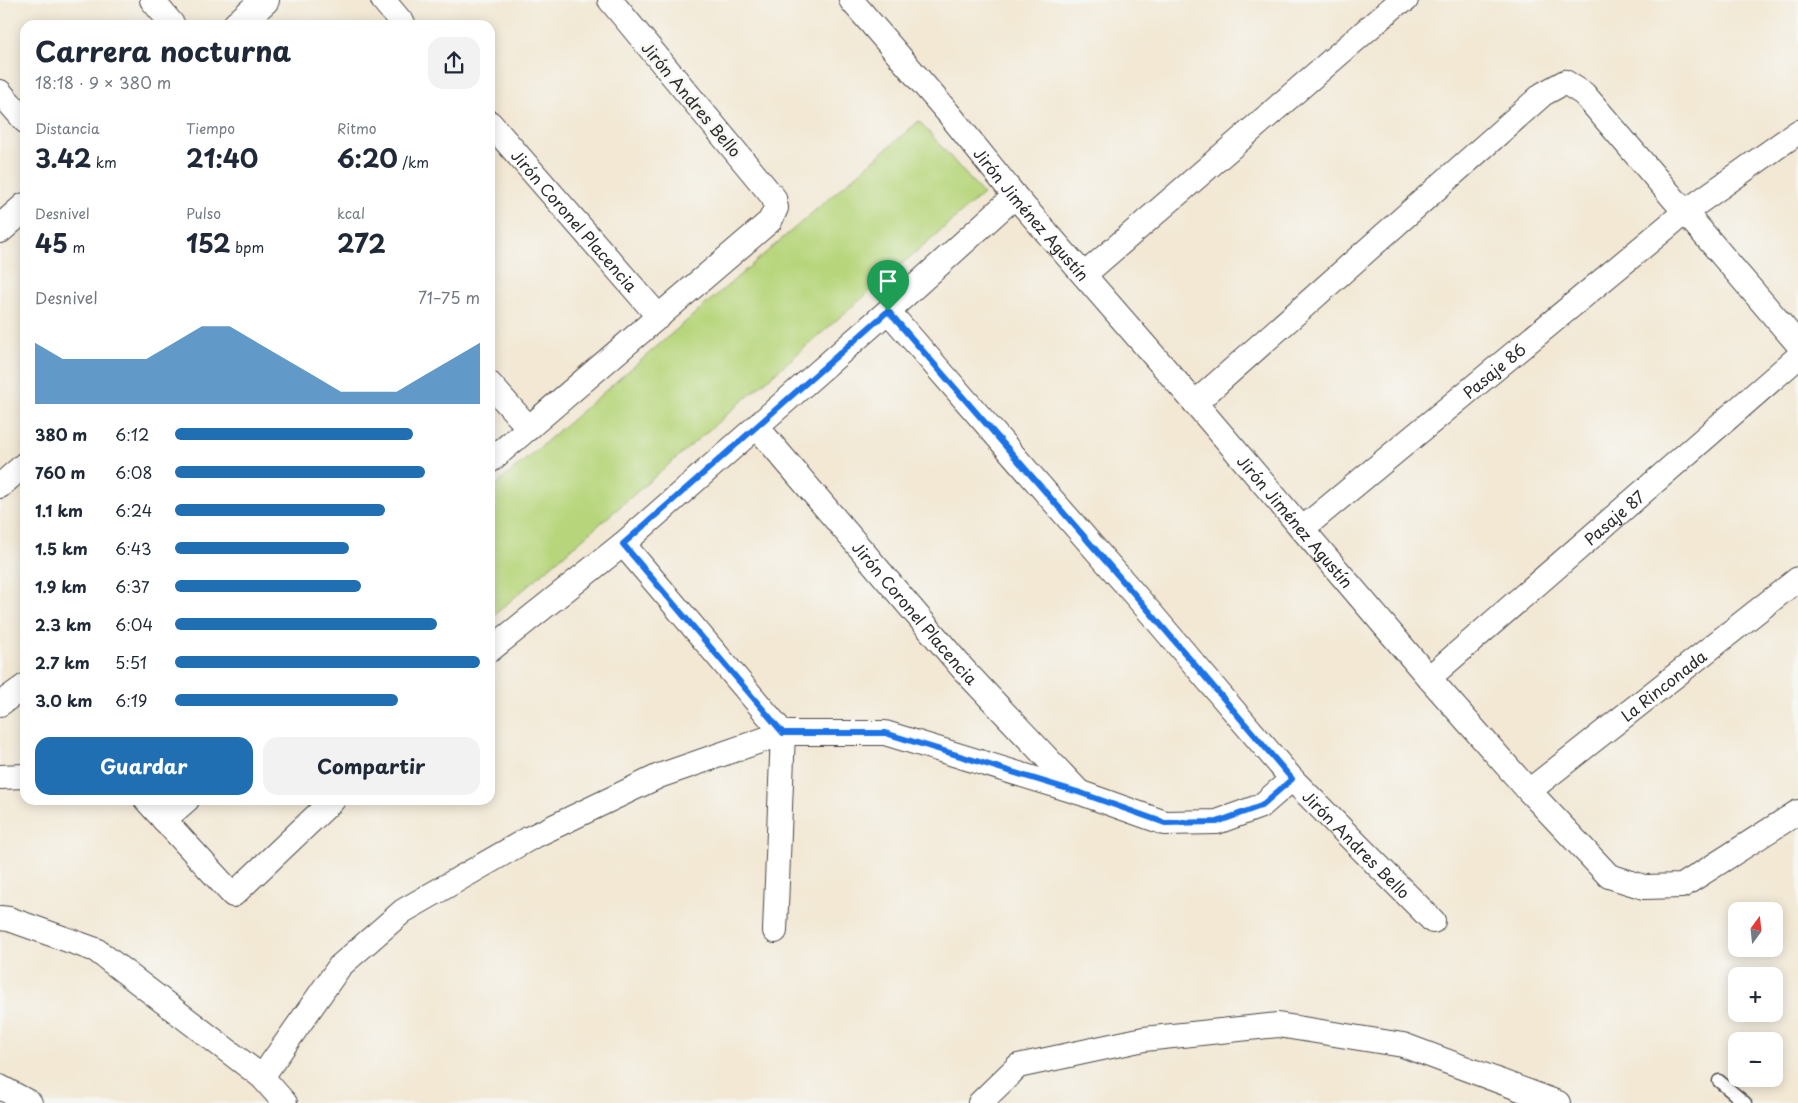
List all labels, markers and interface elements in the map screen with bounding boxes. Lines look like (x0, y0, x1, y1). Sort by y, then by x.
text: Carrera nocturna (35, 29, 291, 72)
street label: Jirón Andres Bello (637, 36, 748, 162)
button: share (428, 37, 480, 89)
text: 18:18 · 9 × 380 m (35, 70, 171, 94)
text: Distancia (35, 118, 100, 139)
text: Tiempo (186, 118, 235, 139)
text: Ritmo (337, 118, 376, 139)
text: 3.42 (35, 139, 91, 177)
text: 21:40 (186, 139, 258, 177)
text: 6:20 (337, 139, 398, 177)
street label: Jirón Jiménez Agustín (968, 142, 1095, 286)
street label: Jirón Coronel Placencia (506, 144, 644, 297)
text: km (91, 152, 117, 173)
text: /km (398, 152, 429, 173)
text: Desnivel (35, 203, 90, 224)
text: Pulso (186, 203, 221, 224)
text: kcal (337, 203, 365, 224)
text: 45 (35, 224, 68, 262)
text: 152 (186, 224, 231, 262)
text: 272 (337, 224, 386, 262)
text: m (68, 237, 85, 258)
text: bpm (231, 237, 264, 258)
pin (867, 260, 909, 311)
icon: arrive (874, 267, 902, 295)
text: Desnivel (35, 285, 97, 309)
text: 71–75 m (418, 285, 480, 309)
street label: Pasaje 86 (1457, 337, 1531, 403)
text: 380 m (35, 422, 87, 446)
text: 6:12 (115, 422, 149, 446)
street label: Jirón Jiménez Agustín (1232, 449, 1359, 593)
text: 760 m (35, 460, 86, 484)
text: 6:08 (115, 460, 152, 484)
street label: Pasaje 87 (1578, 484, 1649, 550)
text: 1.1 km (35, 498, 83, 522)
text: 6:24 (115, 498, 152, 522)
text: 1.5 km (35, 536, 88, 560)
text: 6:43 (115, 536, 152, 560)
street label: Jirón Coronel Placencia (847, 536, 984, 690)
text: 1.9 km (35, 574, 87, 598)
text: 6:37 (115, 574, 150, 598)
text: 2.3 km (35, 612, 91, 636)
text: 6:04 (115, 612, 153, 636)
street label: La Rinconada (1615, 644, 1711, 727)
text: 2.7 km (35, 650, 90, 674)
text: 5:51 (115, 650, 147, 674)
text: 3.0 km (35, 688, 92, 712)
text: 6:19 (115, 688, 147, 712)
button: Guardar (35, 737, 253, 795)
button: Compartir (263, 737, 480, 795)
street label: Jirón Andres Bello (1297, 784, 1416, 904)
north arrow (1728, 902, 1782, 958)
map controls (1728, 902, 1783, 1087)
button: + (1728, 967, 1783, 1022)
button: − (1728, 1032, 1783, 1087)

